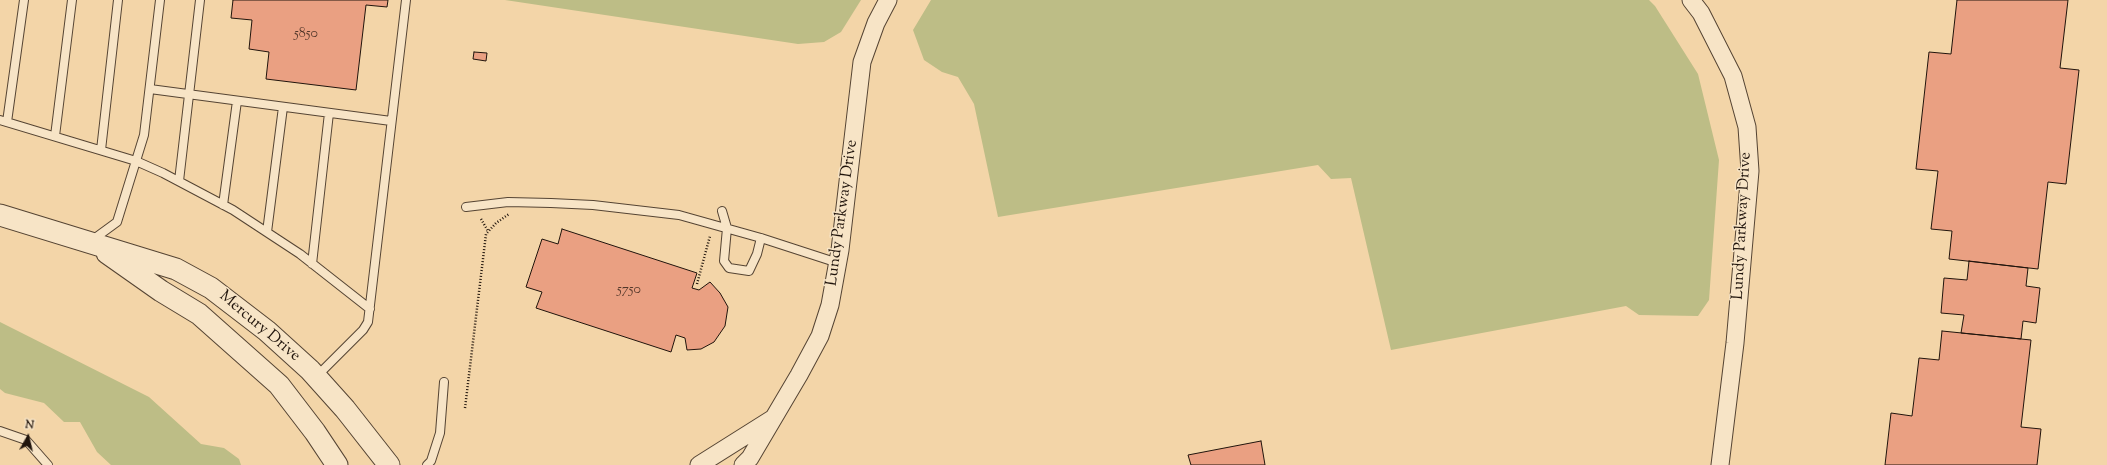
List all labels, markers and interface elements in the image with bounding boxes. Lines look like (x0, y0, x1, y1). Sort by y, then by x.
house number: 5850 (294, 27, 318, 43)
street label: Lundy Parkway Drive (823, 139, 863, 287)
street label: Lundy Parkway Drive (1730, 152, 1756, 300)
house number: 5750 (617, 283, 641, 299)
street label: Mercury Drive (214, 287, 304, 367)
north arrow (8, 417, 48, 457)
text: N (24, 417, 35, 434)

